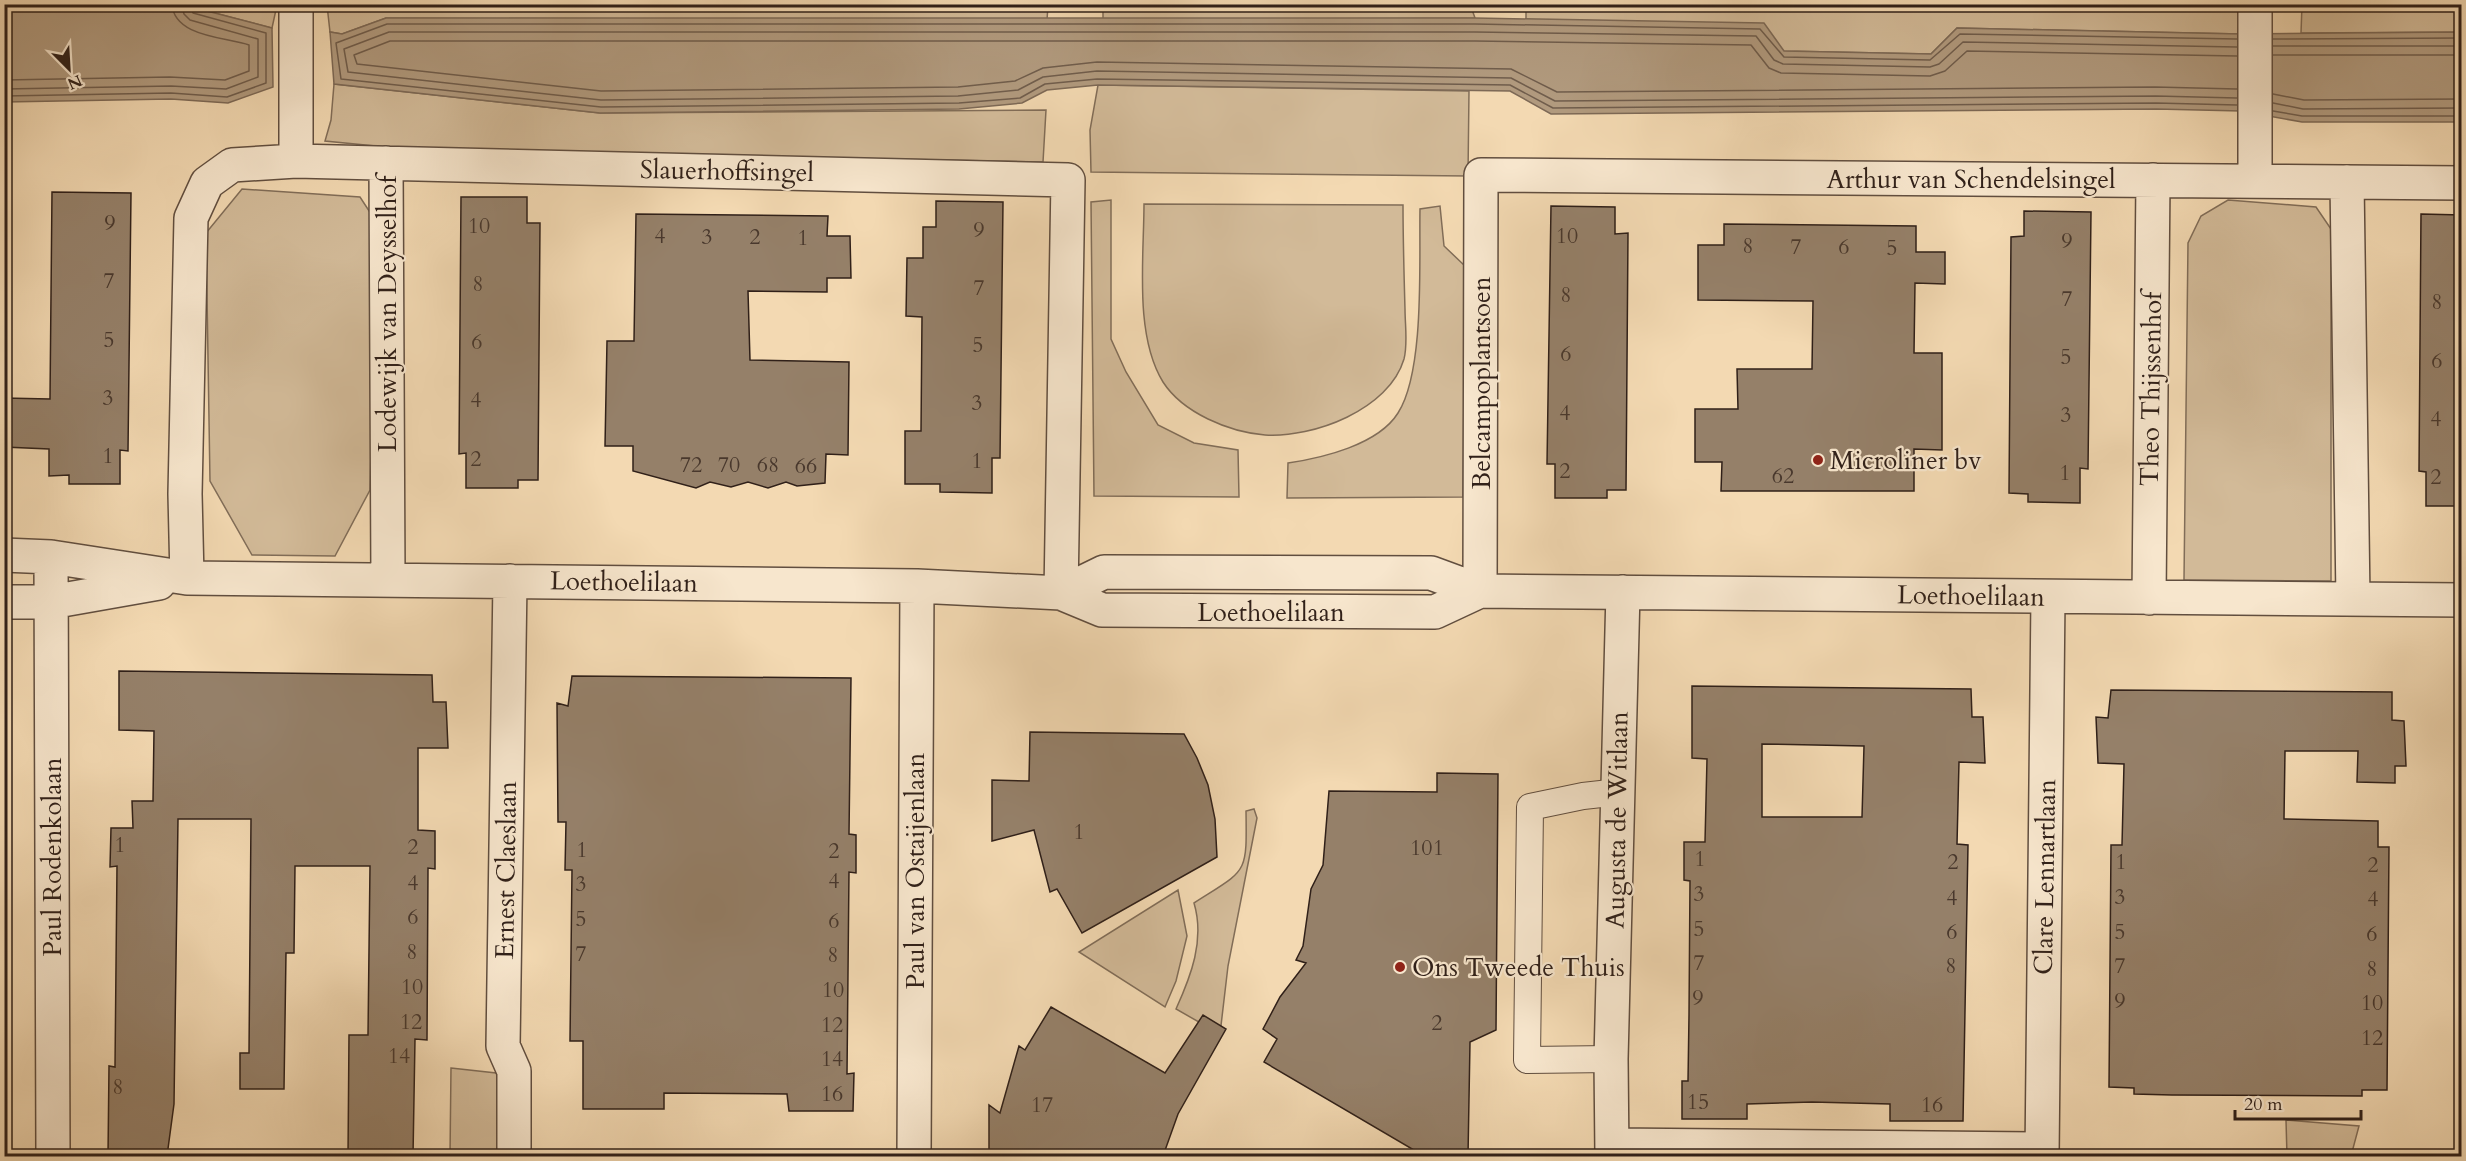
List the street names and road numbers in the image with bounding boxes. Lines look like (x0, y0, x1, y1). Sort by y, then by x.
street label: Slauerhoffsingel (640, 152, 815, 190)
street label: Arthur van Schendelsingel (1826, 162, 2116, 197)
street label: Lodewijk van Deysselhof (370, 172, 405, 452)
street label: Belcampoplantsoen (1464, 276, 1499, 490)
street label: Theo Thijssenhof (2132, 287, 2170, 486)
street label: Loethoelilaan (550, 563, 698, 601)
street label: Loethoelilaan (1897, 577, 2045, 615)
street label: Loethoelilaan (1197, 595, 1345, 630)
street label: Augusta de Witlaan (1598, 711, 1636, 929)
street label: Paul van Ostaijenlaan (898, 753, 933, 989)
street label: Paul Rodenkolaan (35, 757, 70, 956)
street label: Clare Lennartlaan (2026, 779, 2064, 975)
street label: Ernest Claeslaan (487, 780, 525, 959)

